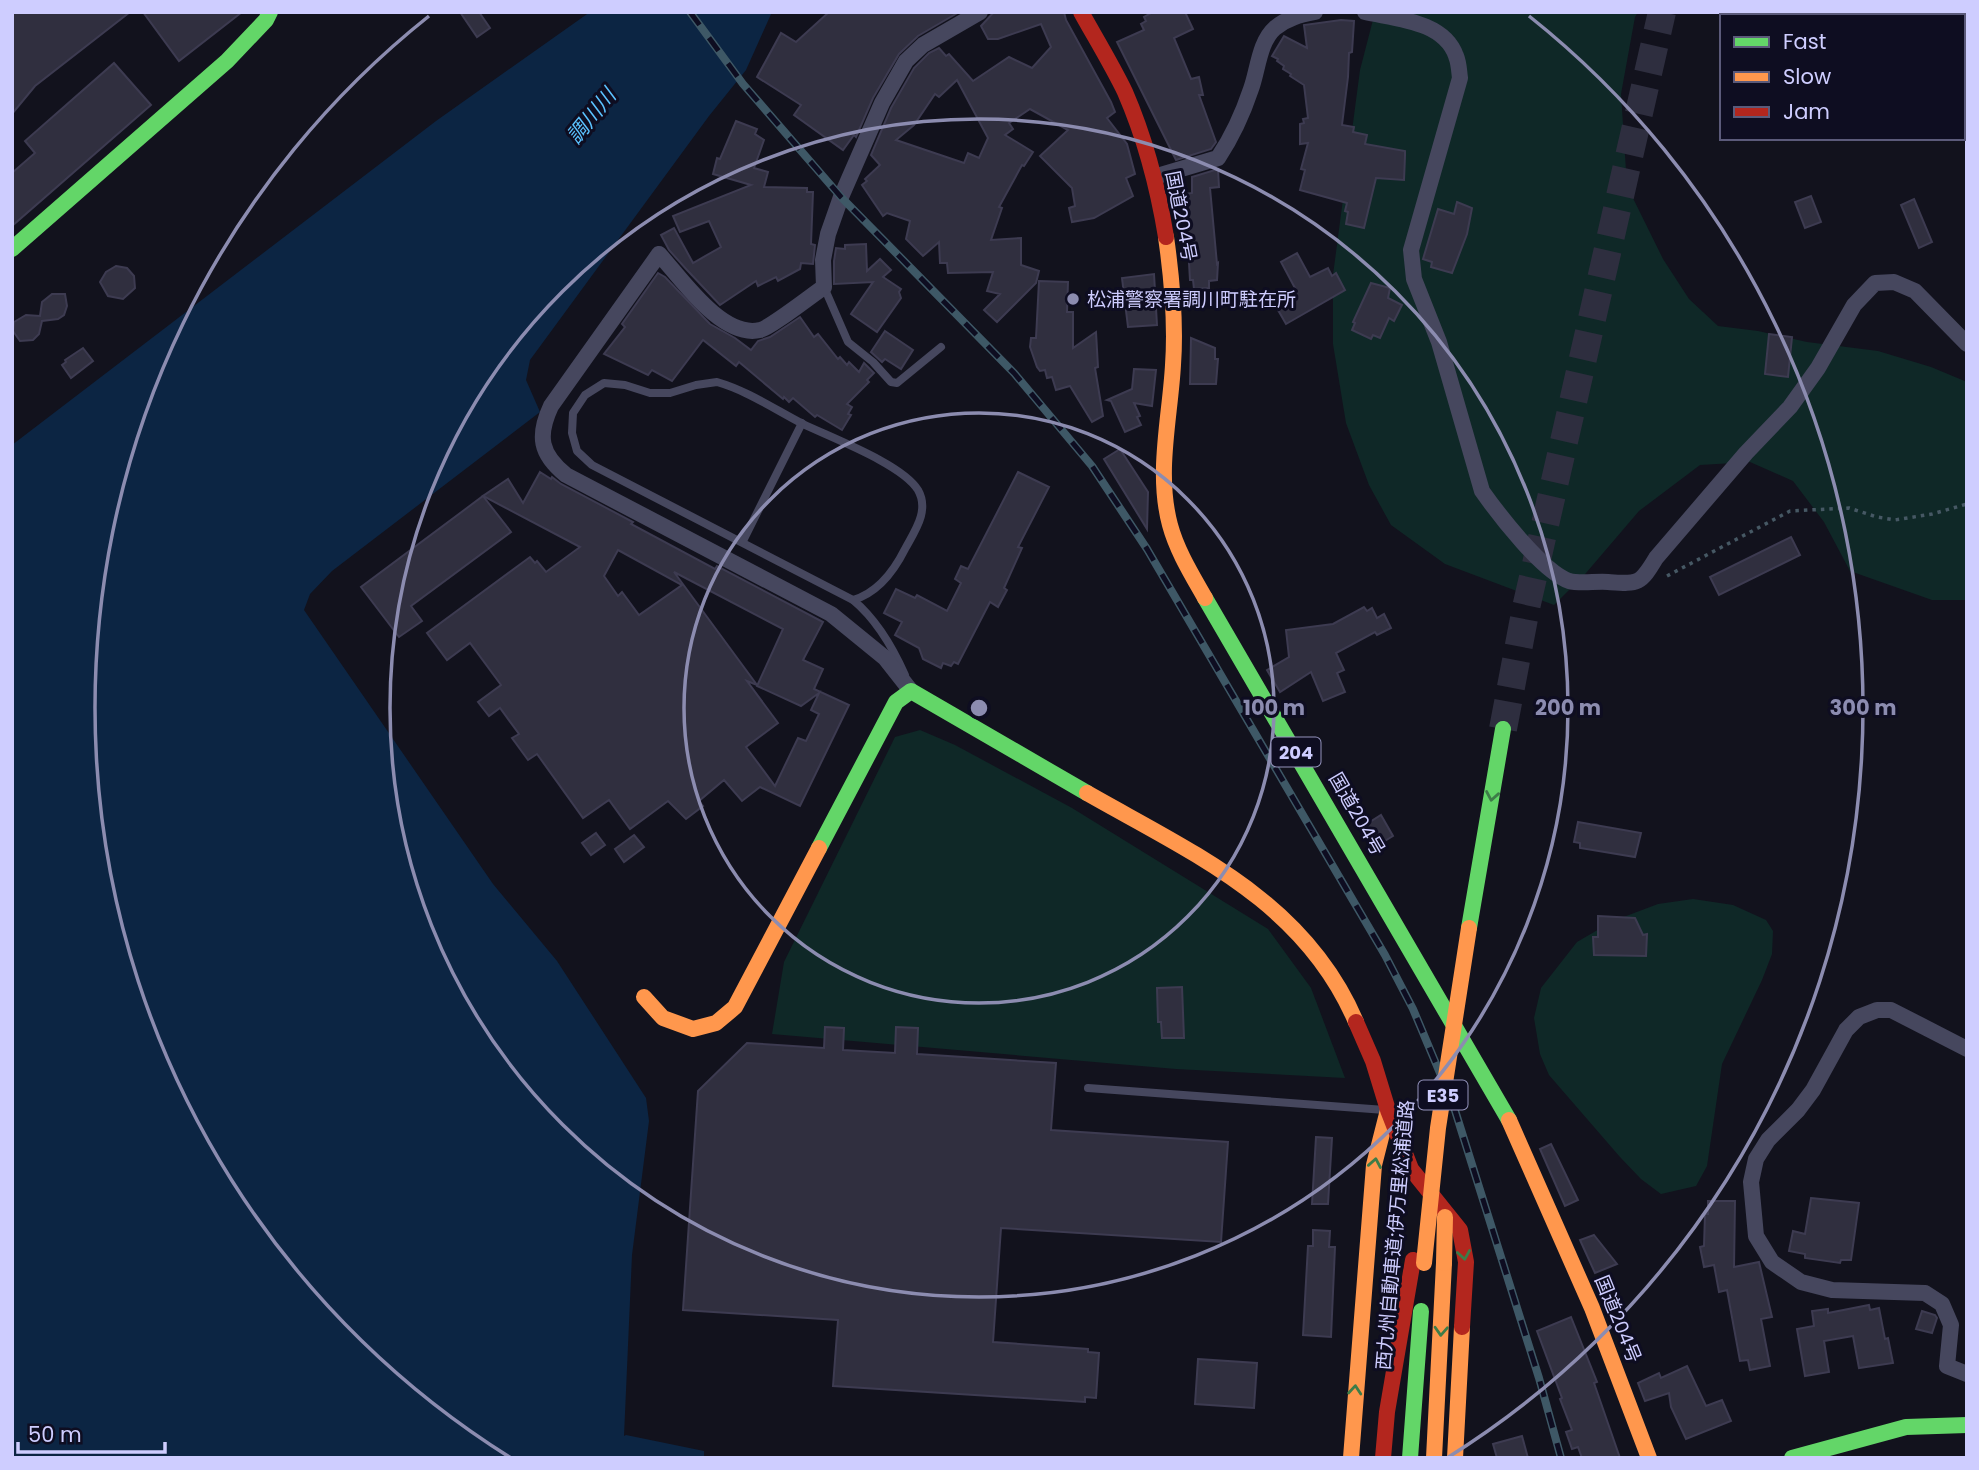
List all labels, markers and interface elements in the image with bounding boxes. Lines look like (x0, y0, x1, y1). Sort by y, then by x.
legend (1720, 14, 1965, 140)
text: Fast (1783, 27, 1826, 56)
text: Slow (1783, 62, 1831, 91)
water label: 調川川 (560, 81, 623, 150)
text: Jam (1783, 97, 1830, 126)
street label: 国道204号 (1159, 168, 1203, 264)
place label: 松浦警察署調川町駐在所 (1087, 286, 1296, 313)
marker: 松浦警察署調川町駐在所 (1065, 291, 1081, 307)
text: 100 m (1243, 693, 1305, 722)
text: 200 m (1535, 693, 1601, 722)
text: 300 m (1830, 693, 1896, 722)
centre of rings (967, 696, 991, 720)
road number: 204 (1272, 738, 1320, 766)
street label: 国道204号 (1322, 767, 1392, 861)
one-way arrow (1485, 790, 1500, 802)
road number: E35 (1418, 1080, 1468, 1110)
street label: 西九州自動車道;伊万里松浦道路 (1370, 1099, 1420, 1371)
one-way arrow (1367, 1157, 1382, 1169)
one-way arrow (1456, 1249, 1471, 1261)
street label: 国道204号 (1588, 1271, 1648, 1367)
one-way arrow (1434, 1326, 1449, 1337)
one-way arrow (1347, 1384, 1362, 1395)
scale bar (18, 1410, 164, 1454)
text: 50 m (28, 1420, 82, 1449)

